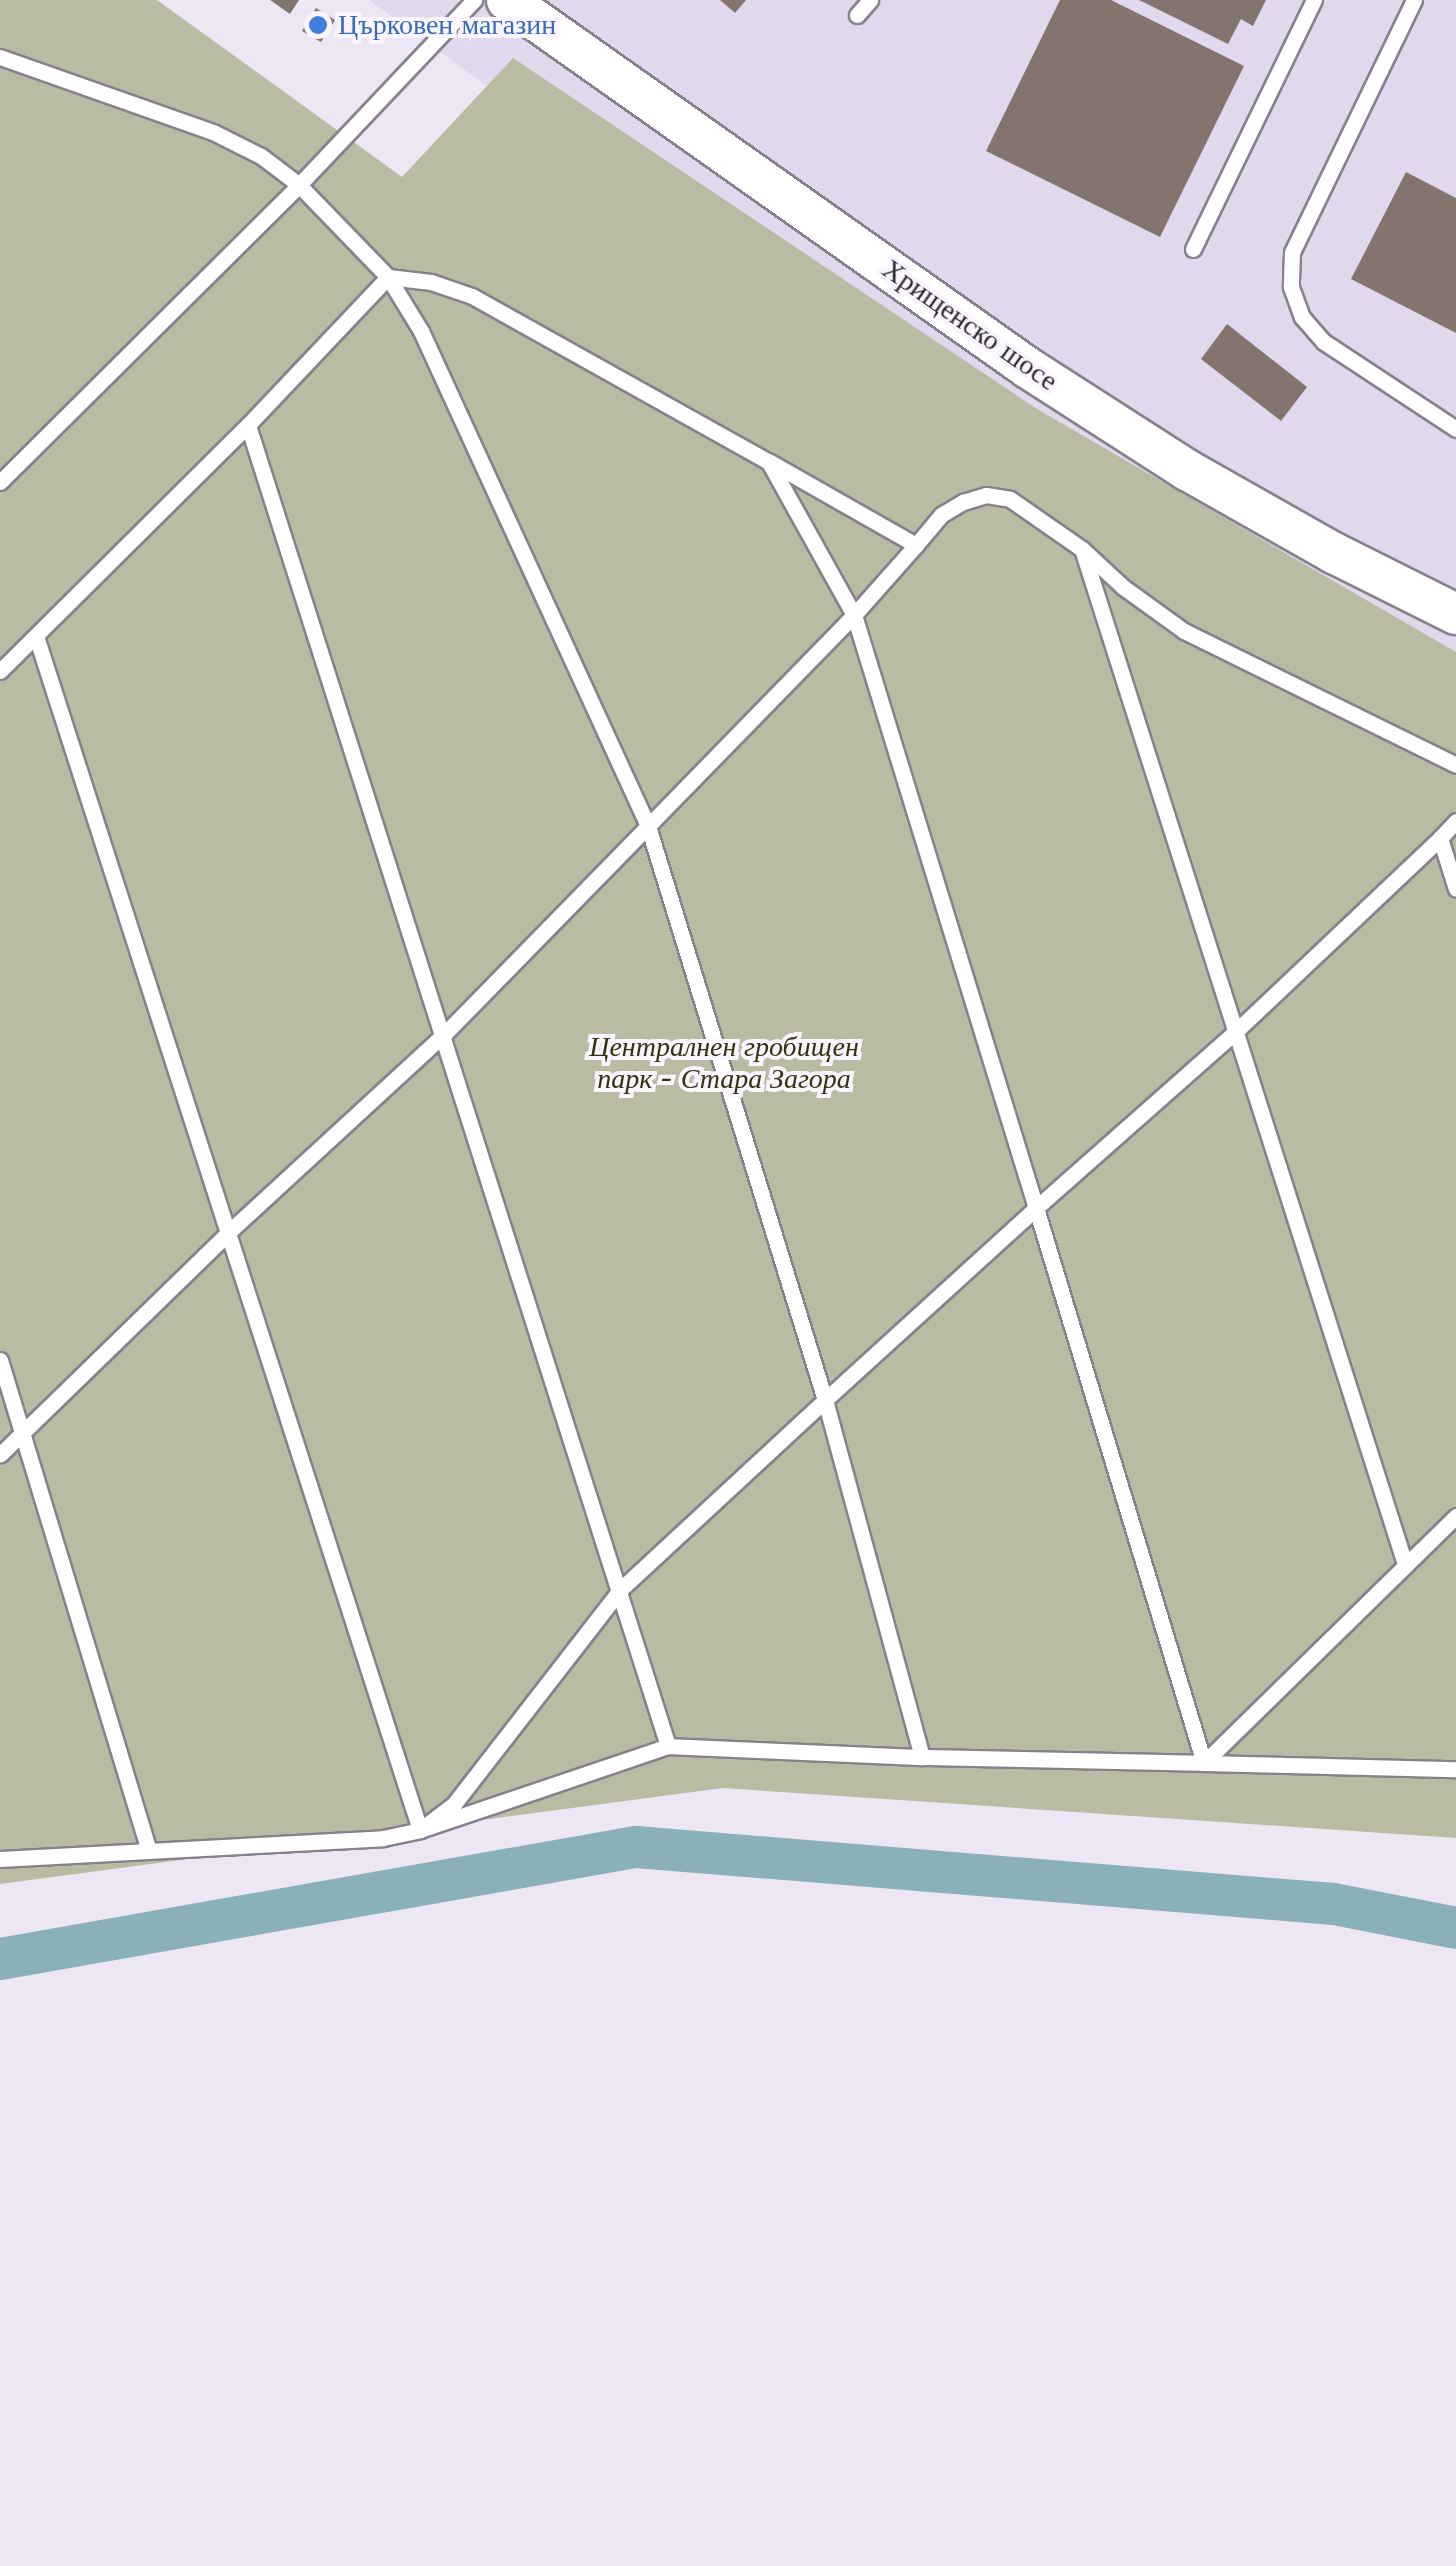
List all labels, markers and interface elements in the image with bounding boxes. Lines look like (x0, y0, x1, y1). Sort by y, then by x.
place label: Църковен магазин (338, 8, 556, 42)
marker: Църковен магазин (307, 14, 329, 36)
street label: Хрищенско шосе (876, 252, 1064, 398)
park label: Централнен гробищен парк - Стара Загора (589, 1030, 859, 1096)

